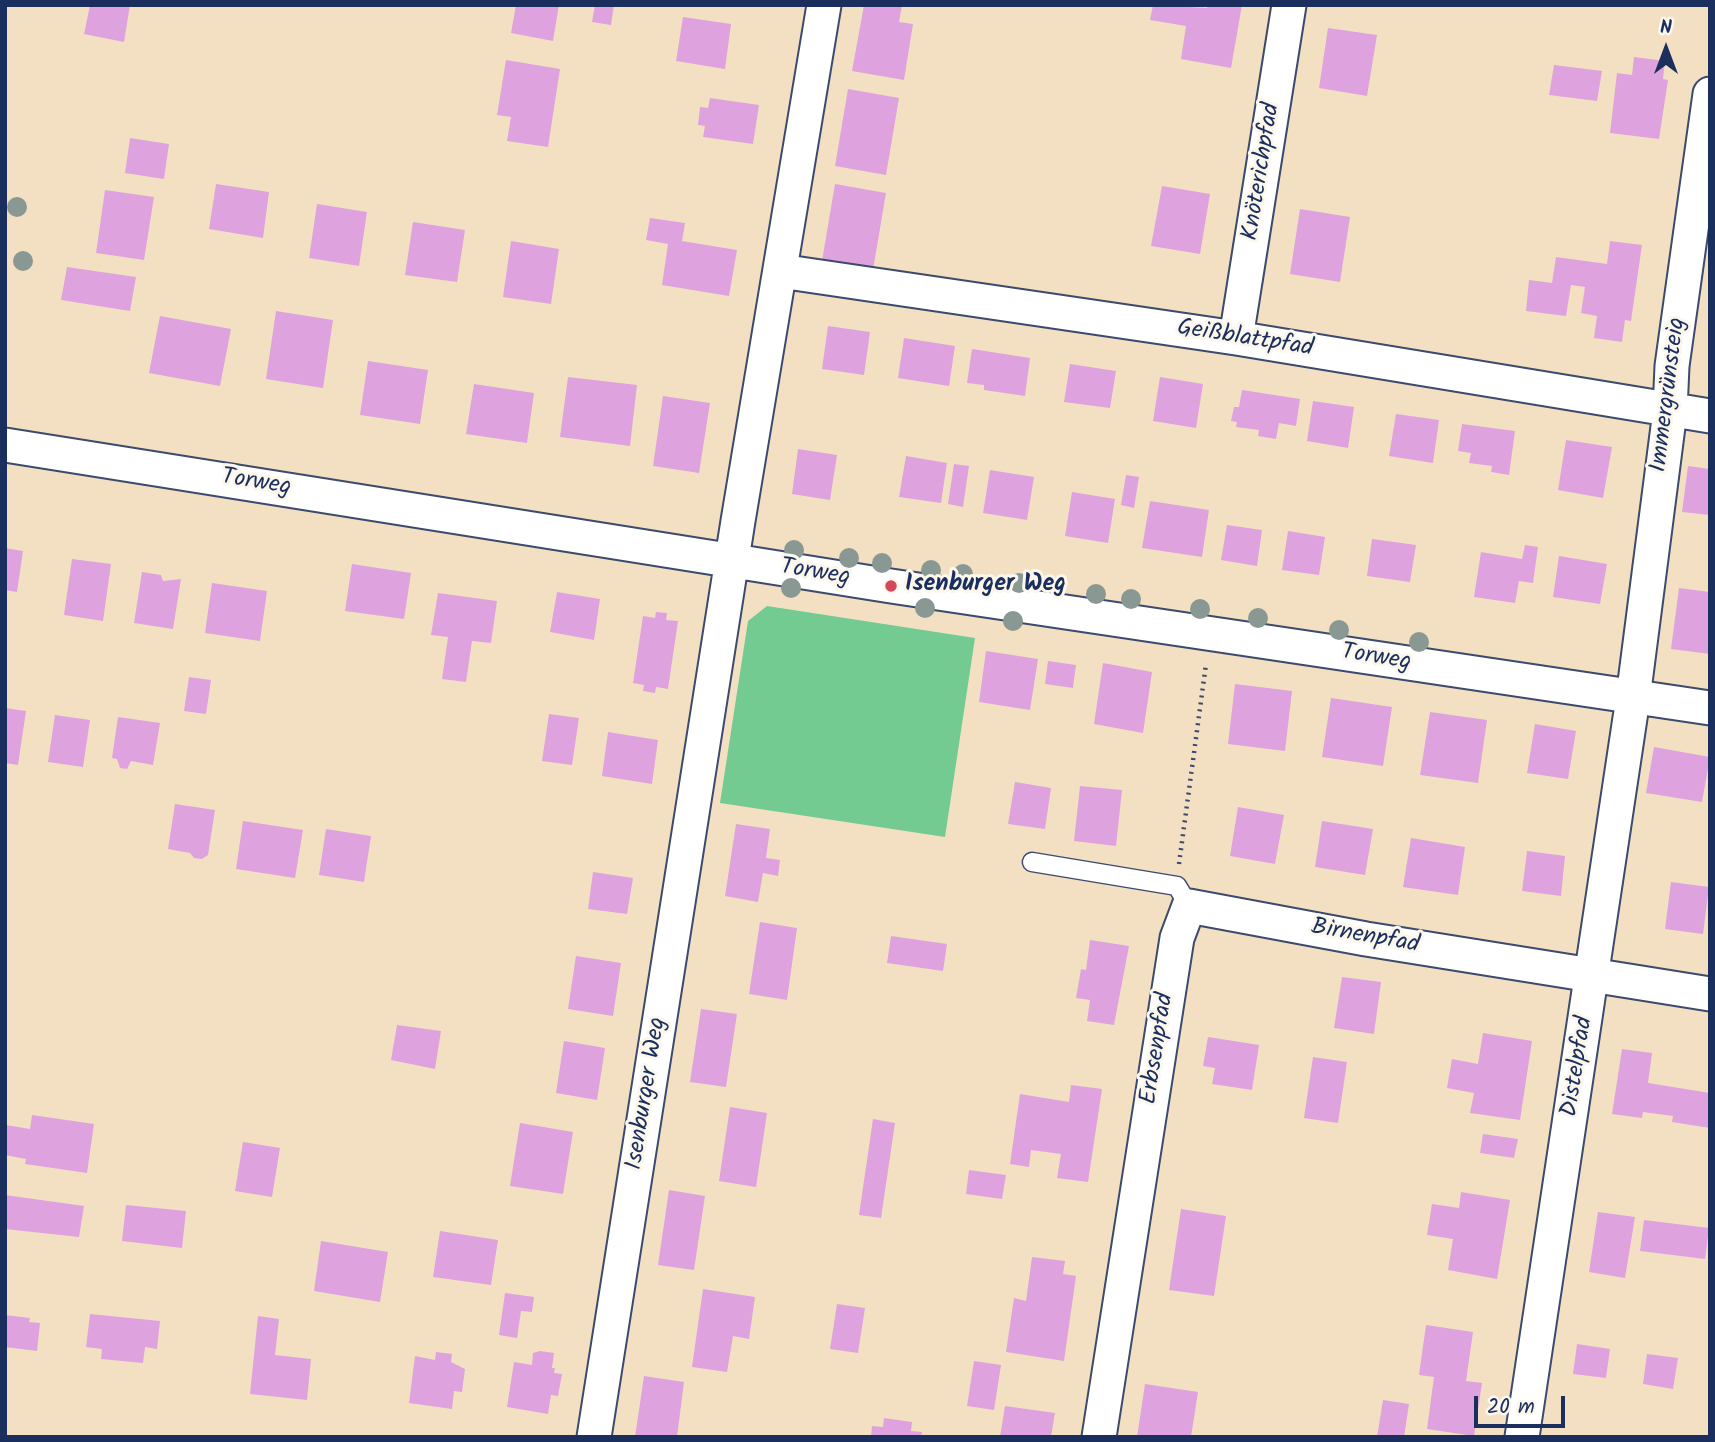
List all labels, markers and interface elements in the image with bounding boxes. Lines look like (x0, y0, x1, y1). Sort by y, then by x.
text: N (1660, 13, 1672, 43)
north arrow (1631, 14, 1701, 84)
street label: Knöterichpfad (1238, 101, 1288, 243)
street label: Geißblattpfad (1175, 315, 1315, 365)
street label: Immergrünsteig (1646, 316, 1694, 474)
street label: Torweg (219, 464, 293, 504)
street label: Torweg (778, 554, 852, 594)
place label: Isenburger Weg (905, 572, 1066, 600)
marker: Isenburger Weg (883, 578, 899, 594)
street label: Torweg (1339, 639, 1413, 679)
street label: Birnenpfad (1309, 914, 1421, 962)
street label: Erbsenpfad (1136, 991, 1182, 1107)
street label: Distelpfad (1557, 1015, 1601, 1119)
street label: Isenburger Weg (622, 1016, 674, 1172)
scale bar (1477, 1382, 1568, 1426)
text: 20 m (1487, 1391, 1535, 1424)

